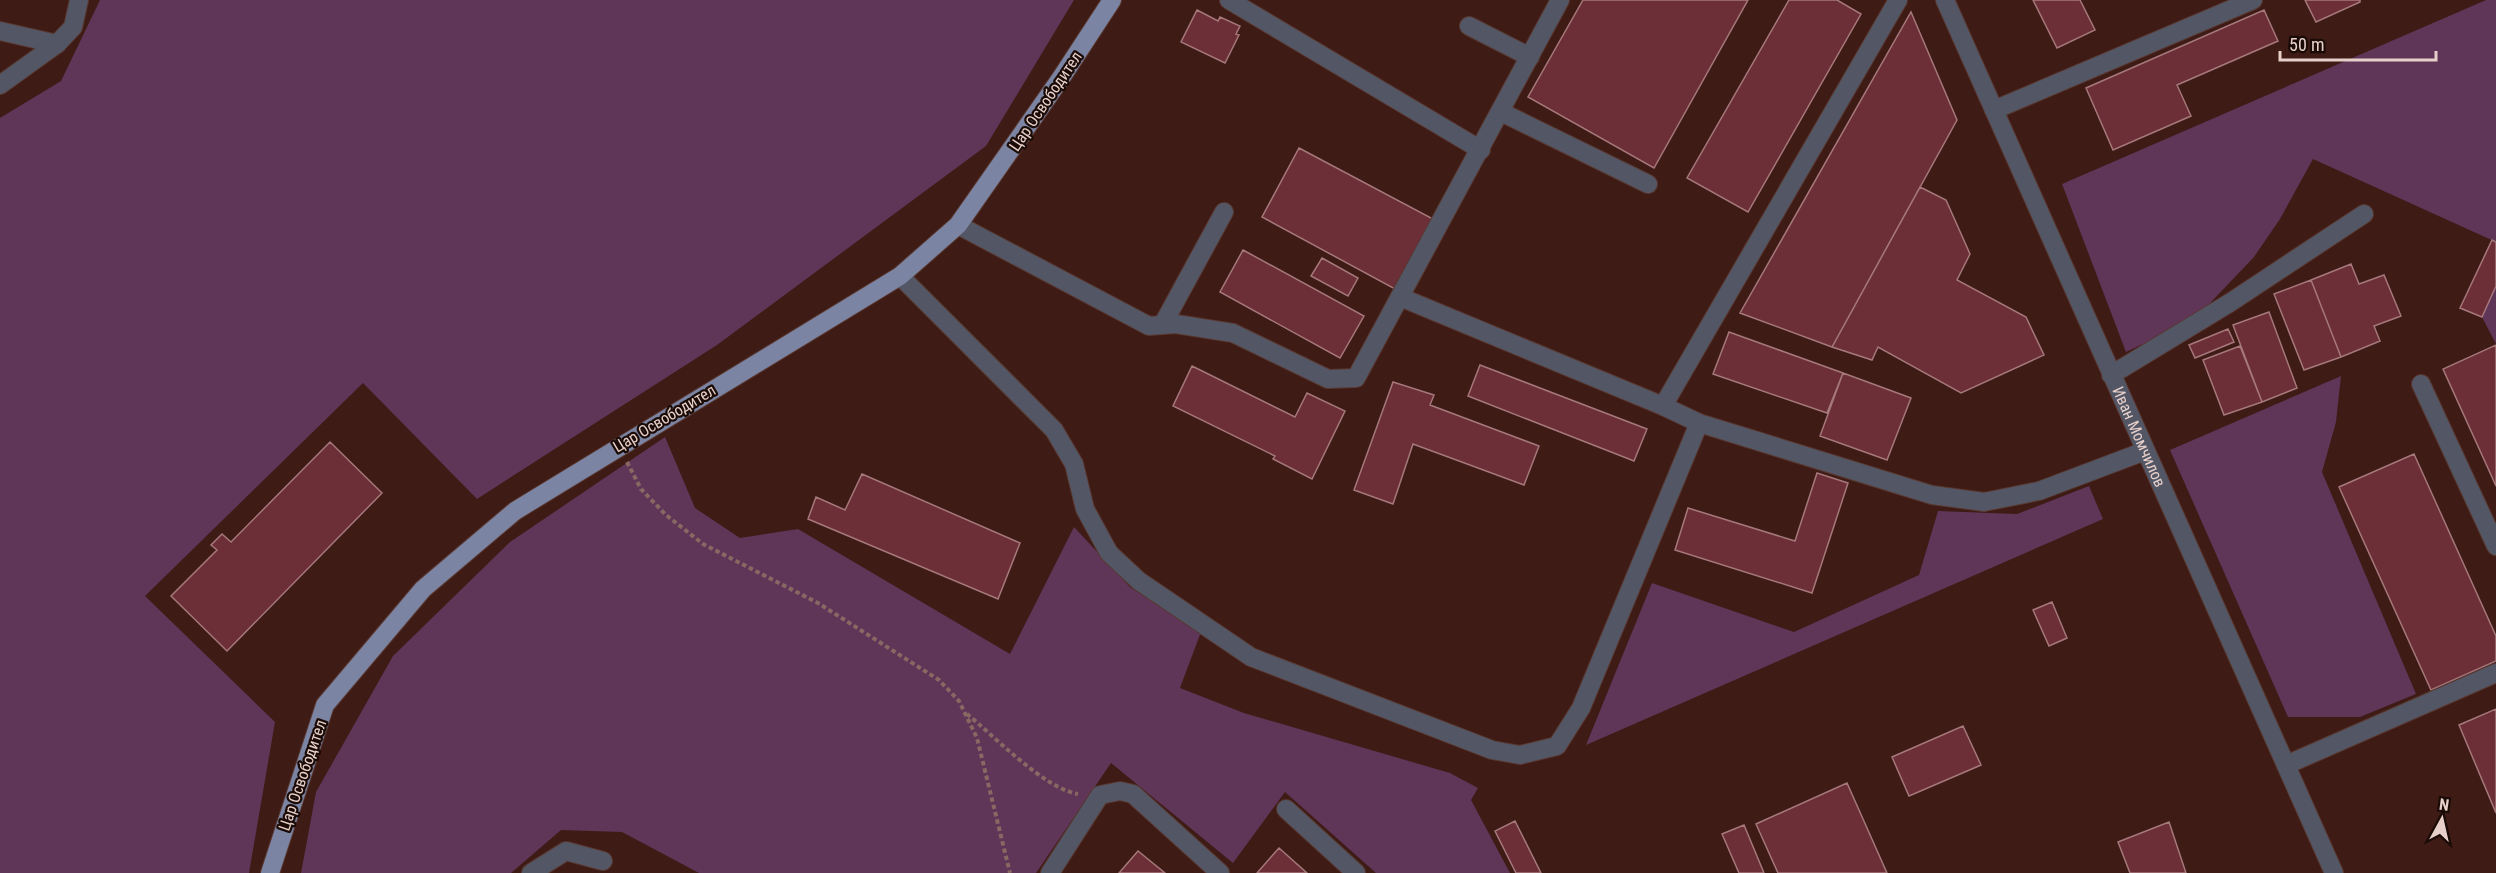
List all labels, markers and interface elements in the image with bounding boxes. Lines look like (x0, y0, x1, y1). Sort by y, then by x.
scale bar (2280, 24, 2436, 62)
text: 50 m (2289, 34, 2324, 55)
street label: Цар Освободител (1005, 48, 1086, 155)
street label: Цар Освободител (609, 380, 719, 457)
street label: Иван Момчилов (2108, 384, 2170, 490)
street label: Цар Освободител (275, 717, 330, 833)
north arrow (2412, 789, 2472, 849)
text: N (2438, 795, 2450, 815)

